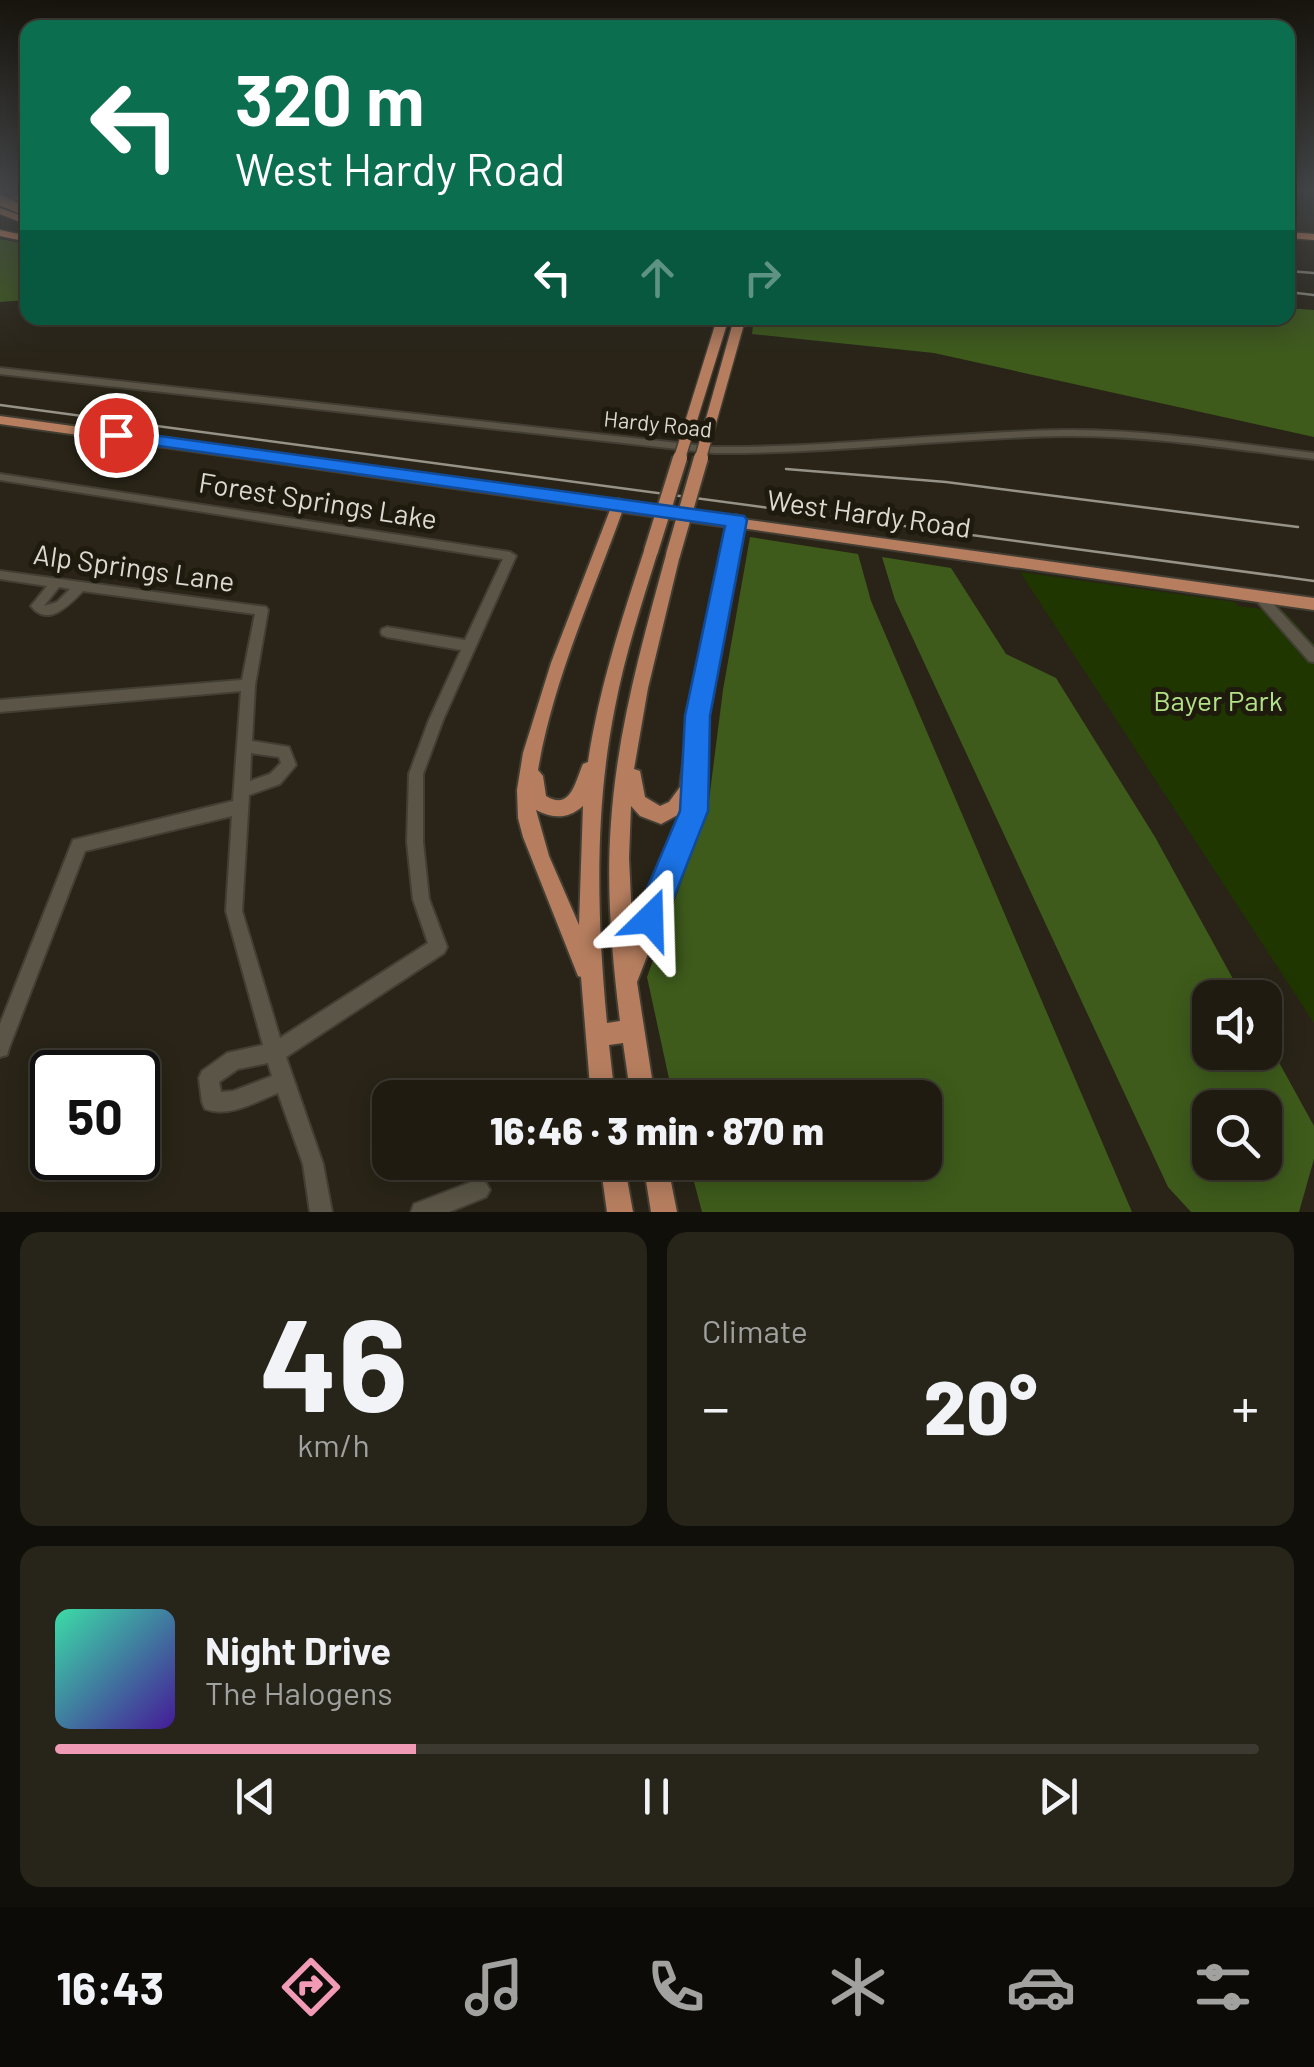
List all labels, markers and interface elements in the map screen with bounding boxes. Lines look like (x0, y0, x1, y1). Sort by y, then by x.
text: 320 m (235, 56, 424, 140)
icon: left (70, 60, 200, 190)
text: West Hardy Road (235, 141, 565, 195)
icon: left (525, 250, 580, 305)
icon: ahead (630, 250, 685, 305)
icon: right (735, 250, 790, 305)
pin (74, 393, 159, 478)
street label: Hardy Road (603, 404, 714, 442)
icon: arrive (89, 408, 144, 463)
street label: Forest Springs Lake (197, 464, 440, 536)
street label: West Hardy Road (765, 482, 973, 544)
street label: Alp Springs Lane (31, 536, 237, 598)
park label: Bayer Park (1153, 683, 1283, 717)
position arrow (598, 867, 702, 971)
map controls (1192, 980, 1282, 1180)
button: sound (1192, 980, 1282, 1070)
speed limit sign: 50 (30, 1050, 160, 1180)
button: search (1192, 1090, 1282, 1180)
text: 16:46 · 3 min · 870 m (490, 1107, 824, 1153)
text: 46 (259, 1282, 408, 1438)
text: Climate (702, 1311, 808, 1349)
text: 20° (924, 1360, 1037, 1450)
text: − (702, 1373, 730, 1439)
text: + (1231, 1373, 1259, 1439)
text: km/h (297, 1425, 370, 1463)
text: Night Drive (205, 1627, 391, 1673)
text: The Halogens (205, 1673, 393, 1711)
icon: previous (228, 1769, 283, 1824)
icon: pause (629, 1769, 684, 1824)
icon: next (1031, 1769, 1086, 1824)
icon: directions (276, 1952, 346, 2022)
icon: music (459, 1952, 529, 2022)
icon: phone (641, 1952, 711, 2022)
icon: climate (823, 1952, 893, 2022)
icon: car (1006, 1952, 1076, 2022)
icon: filters (1188, 1952, 1258, 2022)
text: 16:43 (56, 1960, 164, 2014)

